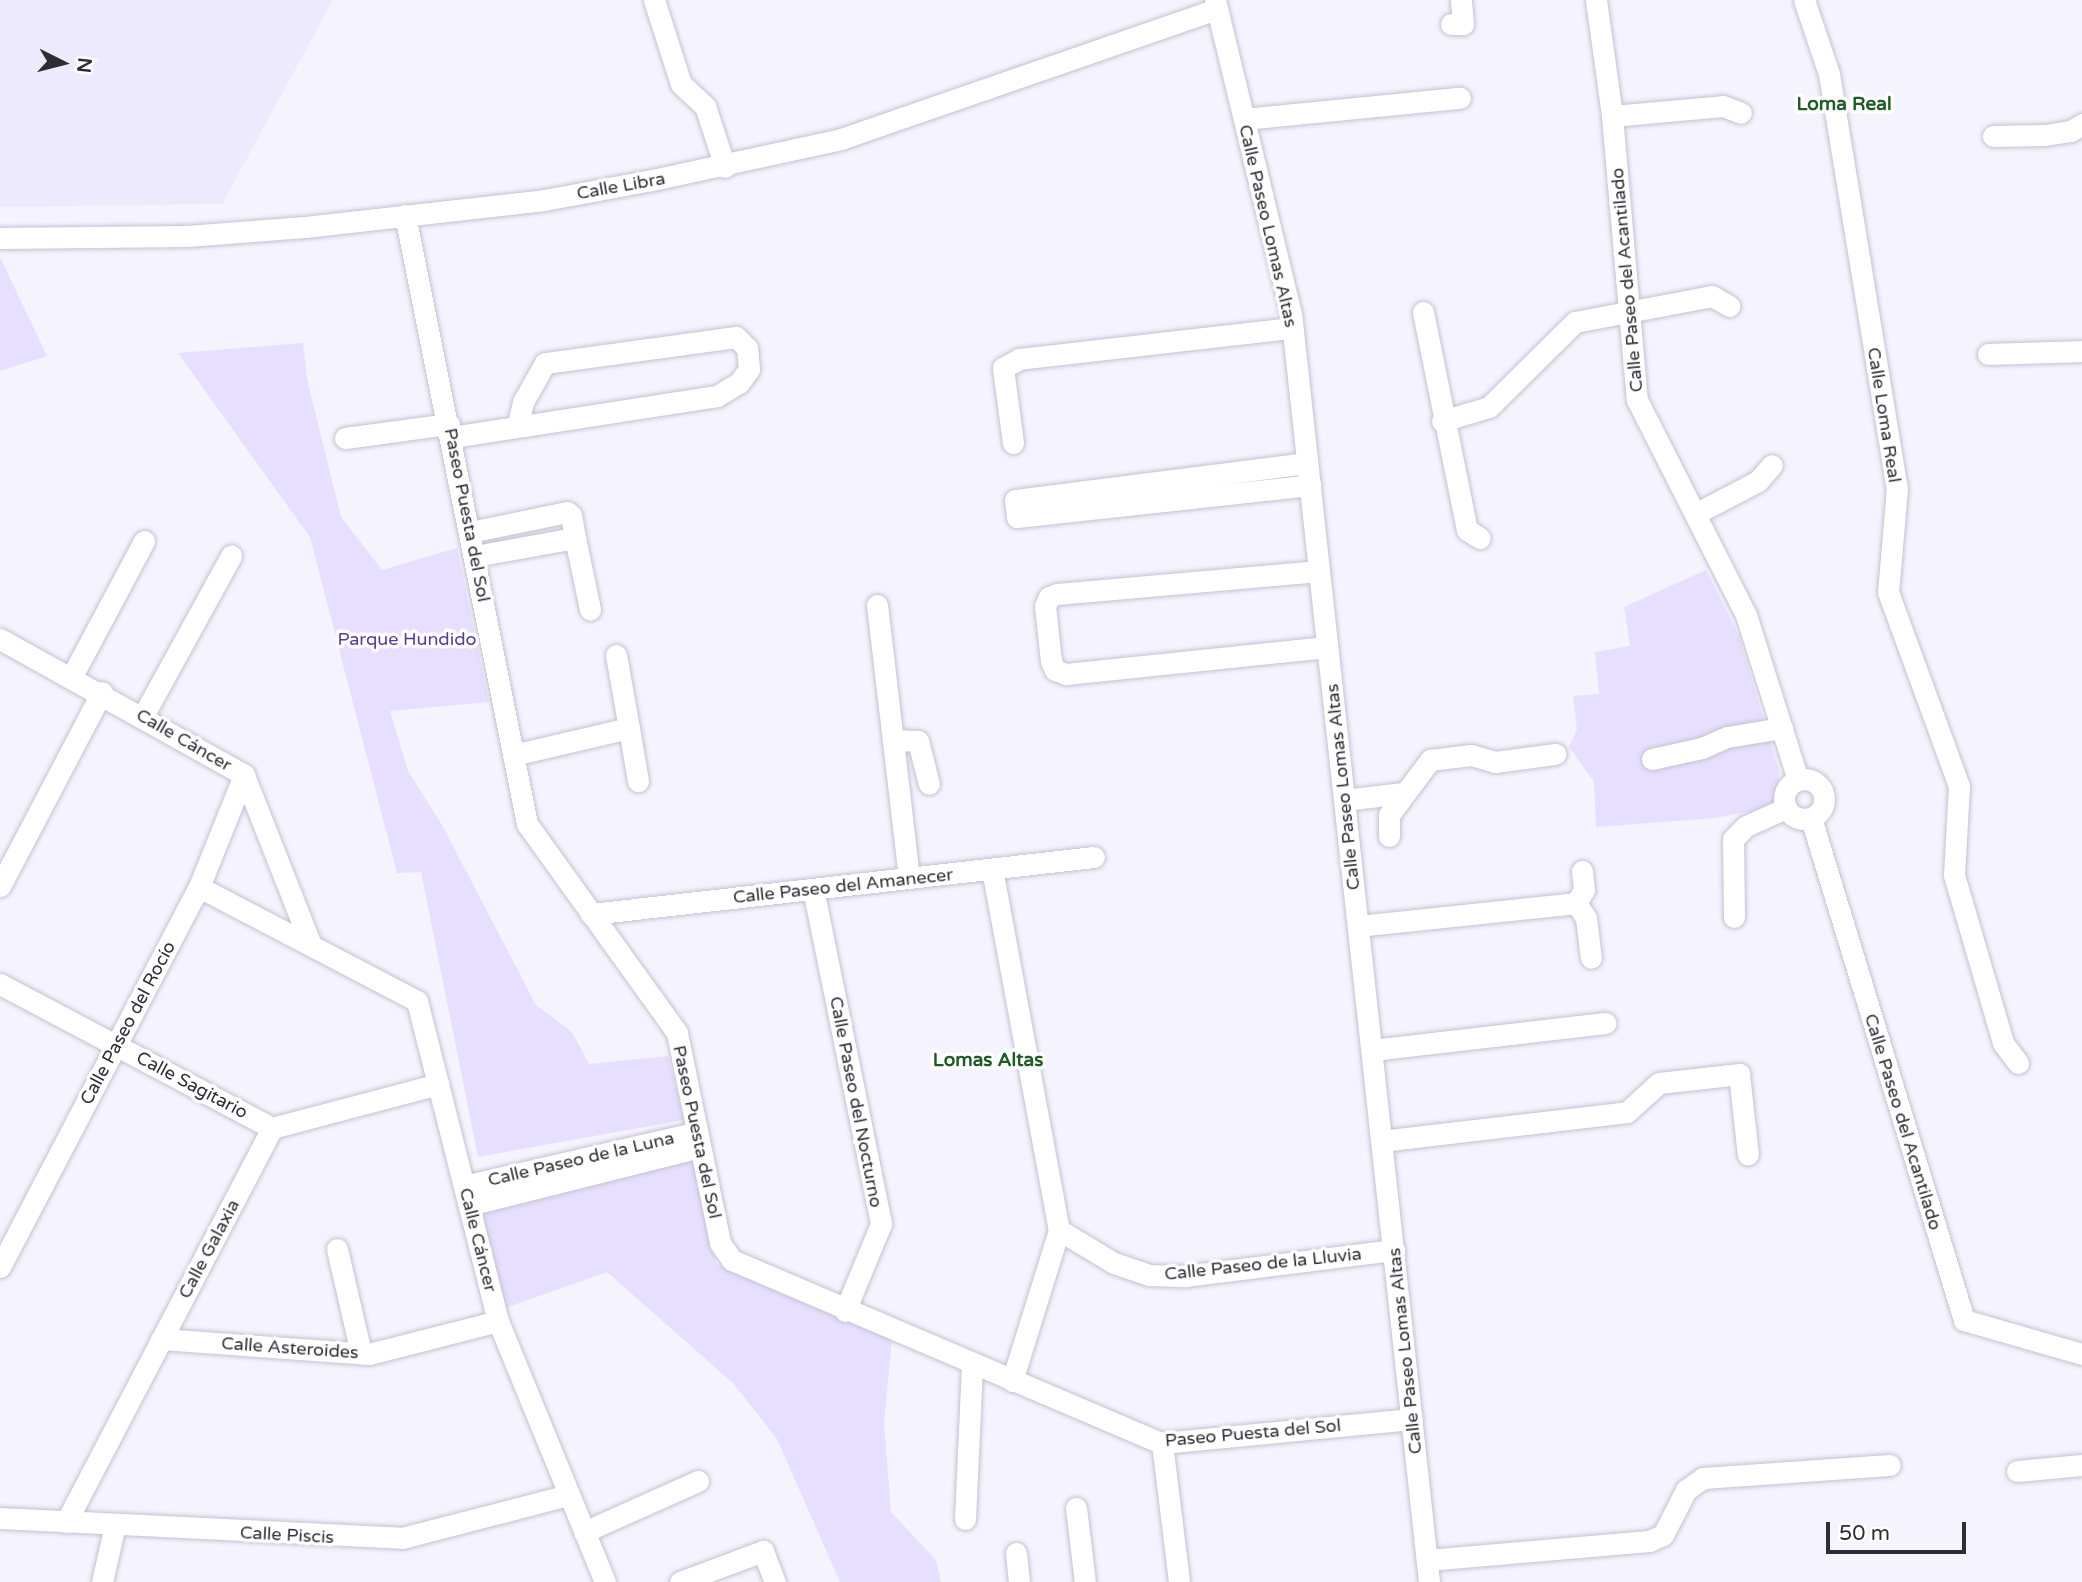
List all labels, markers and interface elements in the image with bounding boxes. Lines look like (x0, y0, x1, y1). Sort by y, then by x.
north arrow (28, 28, 98, 98)
text: N (72, 56, 96, 74)
district label: Loma Real (1796, 94, 1892, 116)
street label: Calle Paseo Lomas Altas (1234, 123, 1302, 329)
street label: Calle Paseo del Acantilado (1606, 167, 1648, 393)
street label: Calle Libra (575, 168, 667, 204)
street label: Calle Loma Real (1863, 346, 1905, 484)
street label: Paseo Puesta del Sol (440, 426, 494, 604)
park label: Parque Hundido (338, 628, 476, 650)
street label: Calle Paseo Lomas Altas (1321, 683, 1365, 891)
street label: Calle Cáncer (132, 704, 236, 776)
street label: Calle Paseo del Amanecer (732, 864, 954, 908)
street label: Calle Paseo del Rocío (76, 938, 180, 1108)
street label: Calle Paseo del Nocturno (825, 995, 887, 1209)
street label: Calle Paseo del Acantilado (1860, 1011, 1946, 1233)
street label: Paseo Puesta del Sol (668, 1043, 726, 1221)
street label: Calle Sagitario (133, 1047, 251, 1123)
district label: Lomas Altas (933, 1050, 1043, 1072)
street label: Calle Paseo de la Luna (486, 1127, 676, 1191)
street label: Calle Cáncer (455, 1186, 501, 1294)
street label: Calle Galaxia (174, 1196, 244, 1302)
street label: Calle Paseo de la Lluvia (1163, 1243, 1363, 1285)
street label: Calle Paseo Lomas Altas (1383, 1247, 1427, 1455)
street label: Calle Asteroides (221, 1332, 359, 1364)
street label: Paseo Puesta del Sol (1164, 1415, 1342, 1451)
scale bar (1830, 1508, 1970, 1552)
text: 50 m (1839, 1521, 1890, 1546)
street label: Calle Piscis (239, 1522, 335, 1548)

